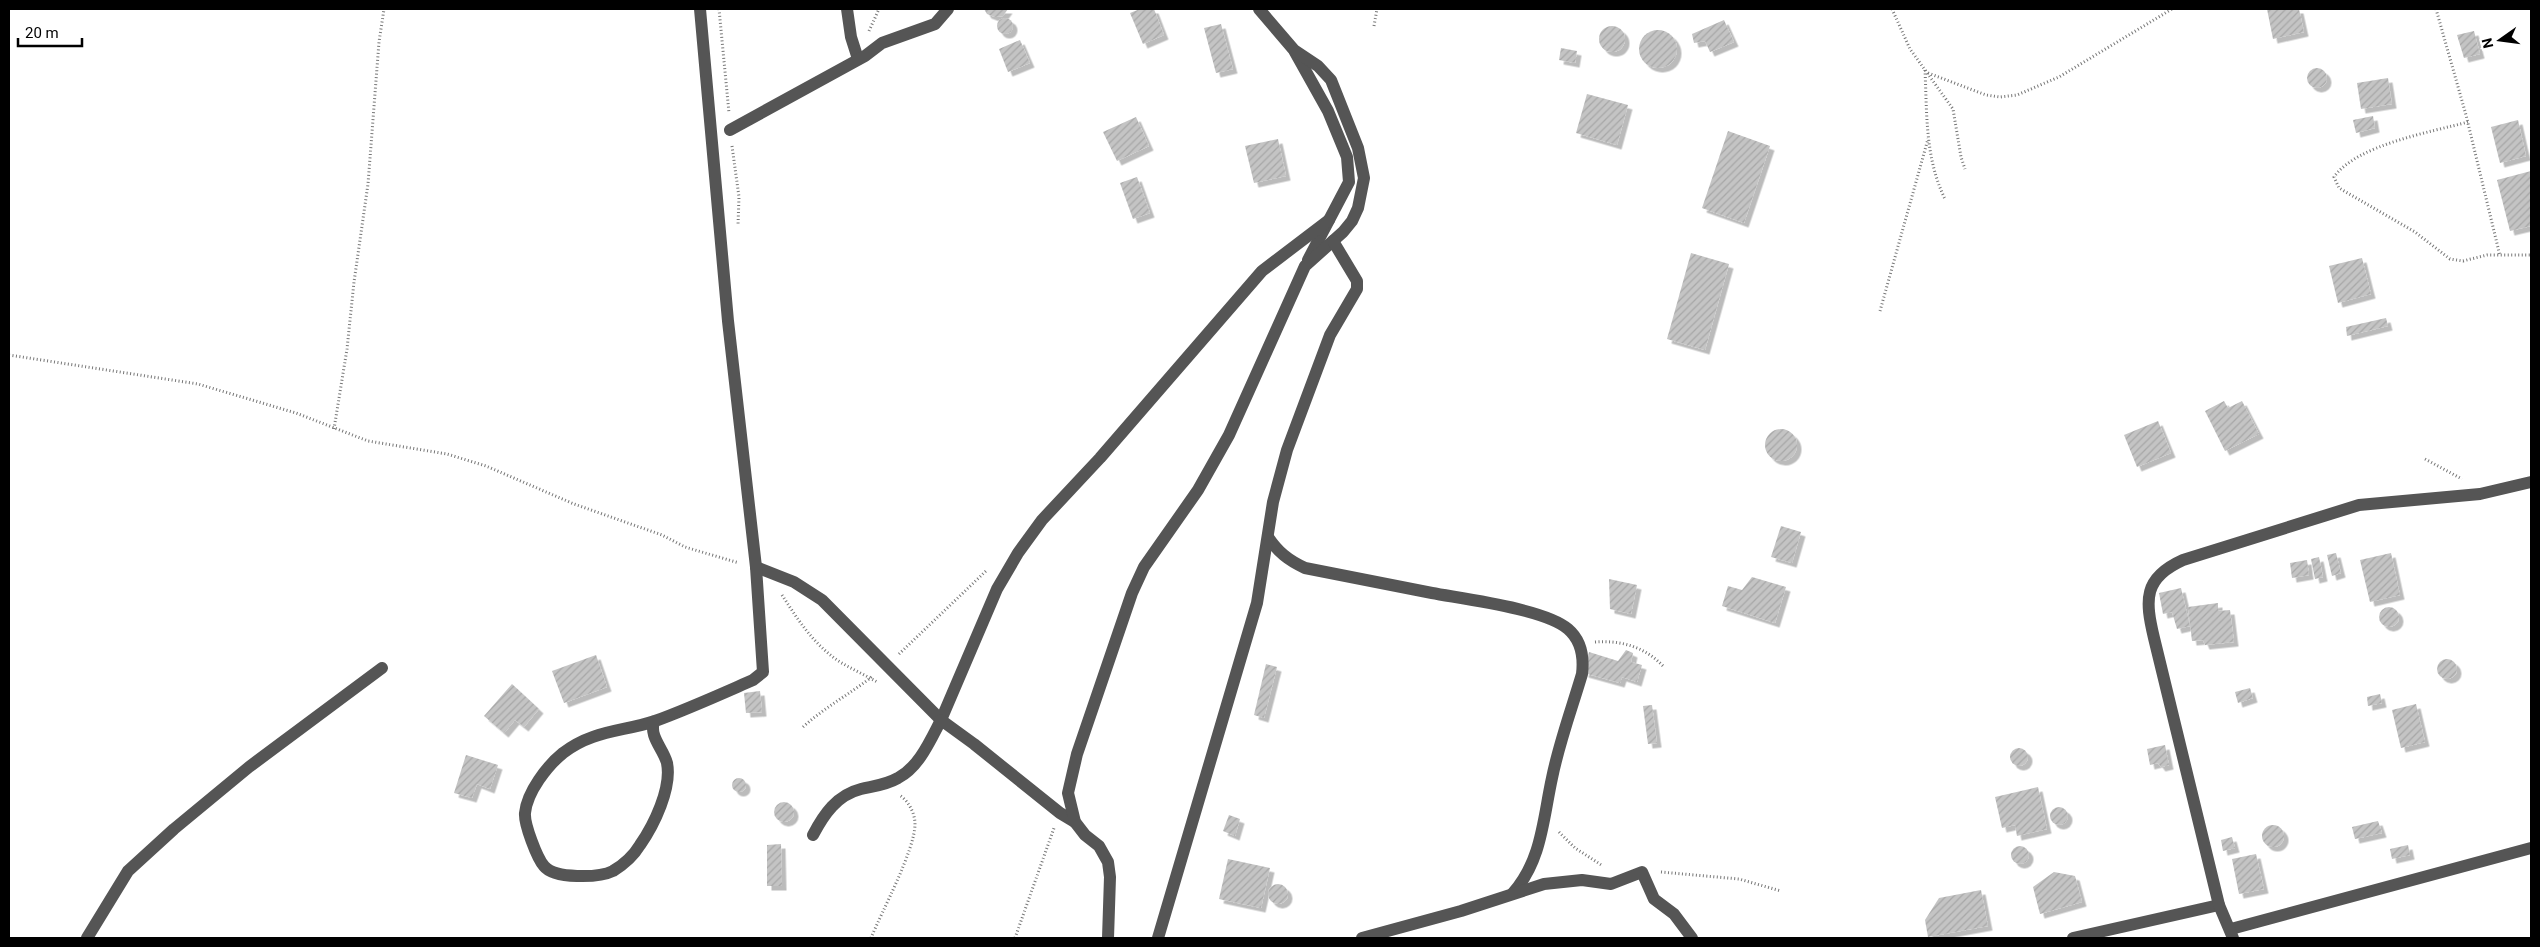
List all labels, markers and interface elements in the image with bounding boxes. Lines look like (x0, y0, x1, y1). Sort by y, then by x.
scale bar (18, 15, 81, 47)
north arrow (2475, 15, 2525, 65)
text: 20 m (25, 24, 59, 42)
text: N (2478, 36, 2496, 50)

